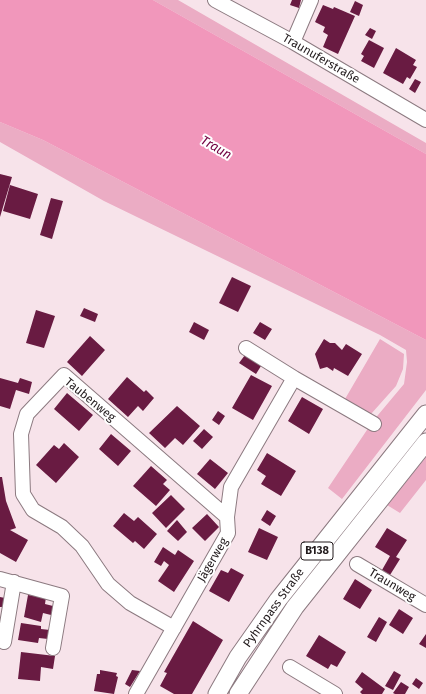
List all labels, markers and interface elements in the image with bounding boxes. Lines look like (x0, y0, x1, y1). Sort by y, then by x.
street label: Traunuferstraße (280, 31, 362, 87)
water label: Traun (198, 133, 234, 163)
street label: Taubenweg (62, 375, 118, 425)
street label: Jägerweg (195, 535, 231, 585)
road number: B138 (301, 542, 333, 560)
street label: Traunweg (366, 565, 418, 605)
street label: Pyhrnpass Straße (240, 566, 308, 650)

